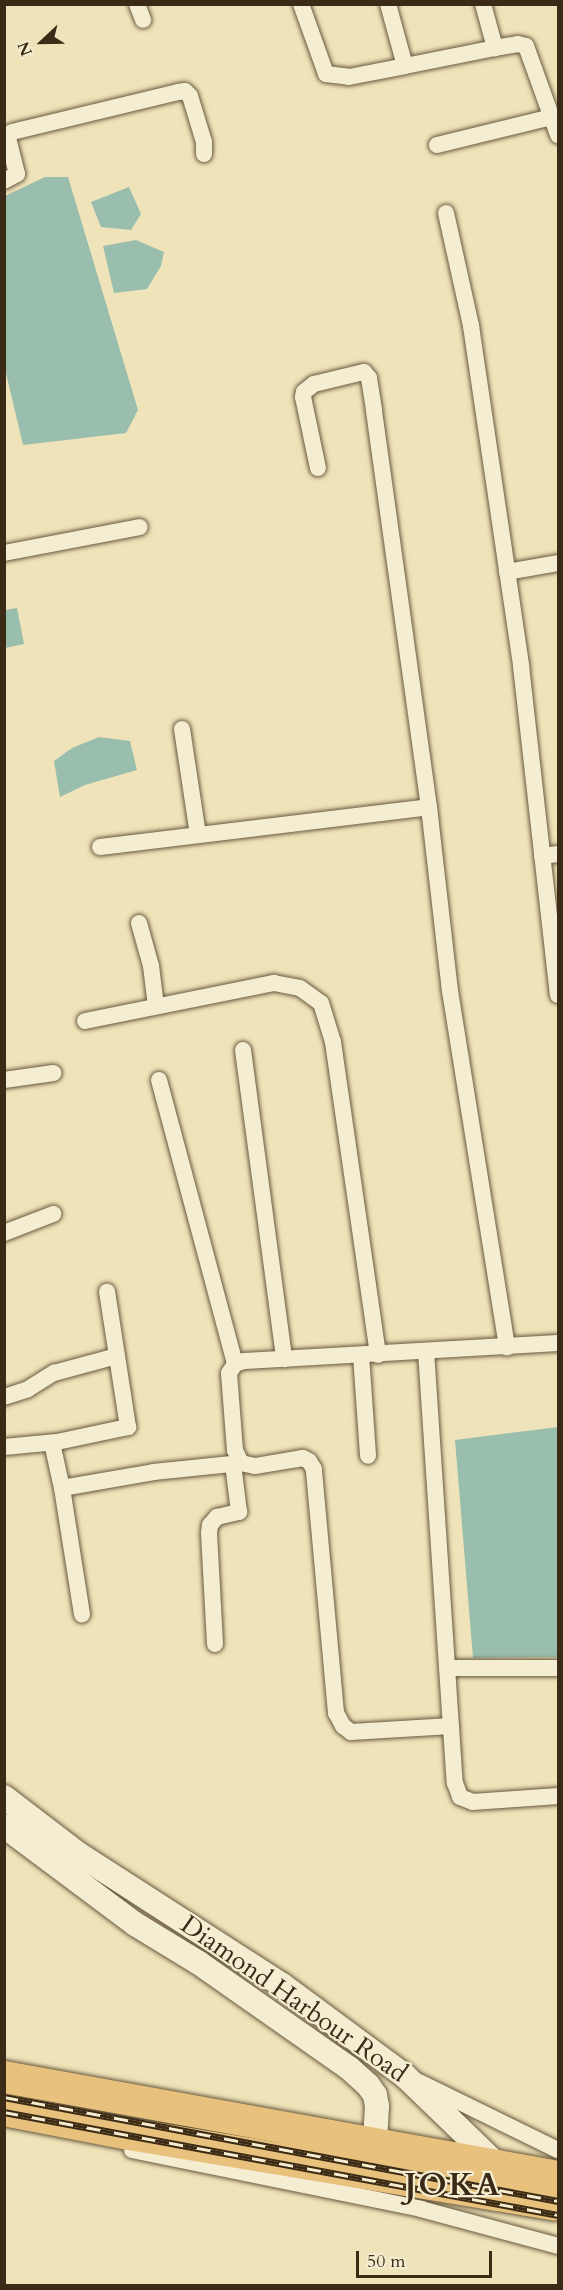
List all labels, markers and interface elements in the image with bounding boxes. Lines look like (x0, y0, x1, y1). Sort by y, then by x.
north arrow (12, 12, 72, 72)
text: N (13, 38, 38, 59)
street label: Diamond Harbour Road (175, 1909, 413, 2089)
district label: JOKA (405, 2166, 501, 2204)
scale bar (359, 2239, 496, 2277)
text: 50 m (367, 2249, 406, 2274)

